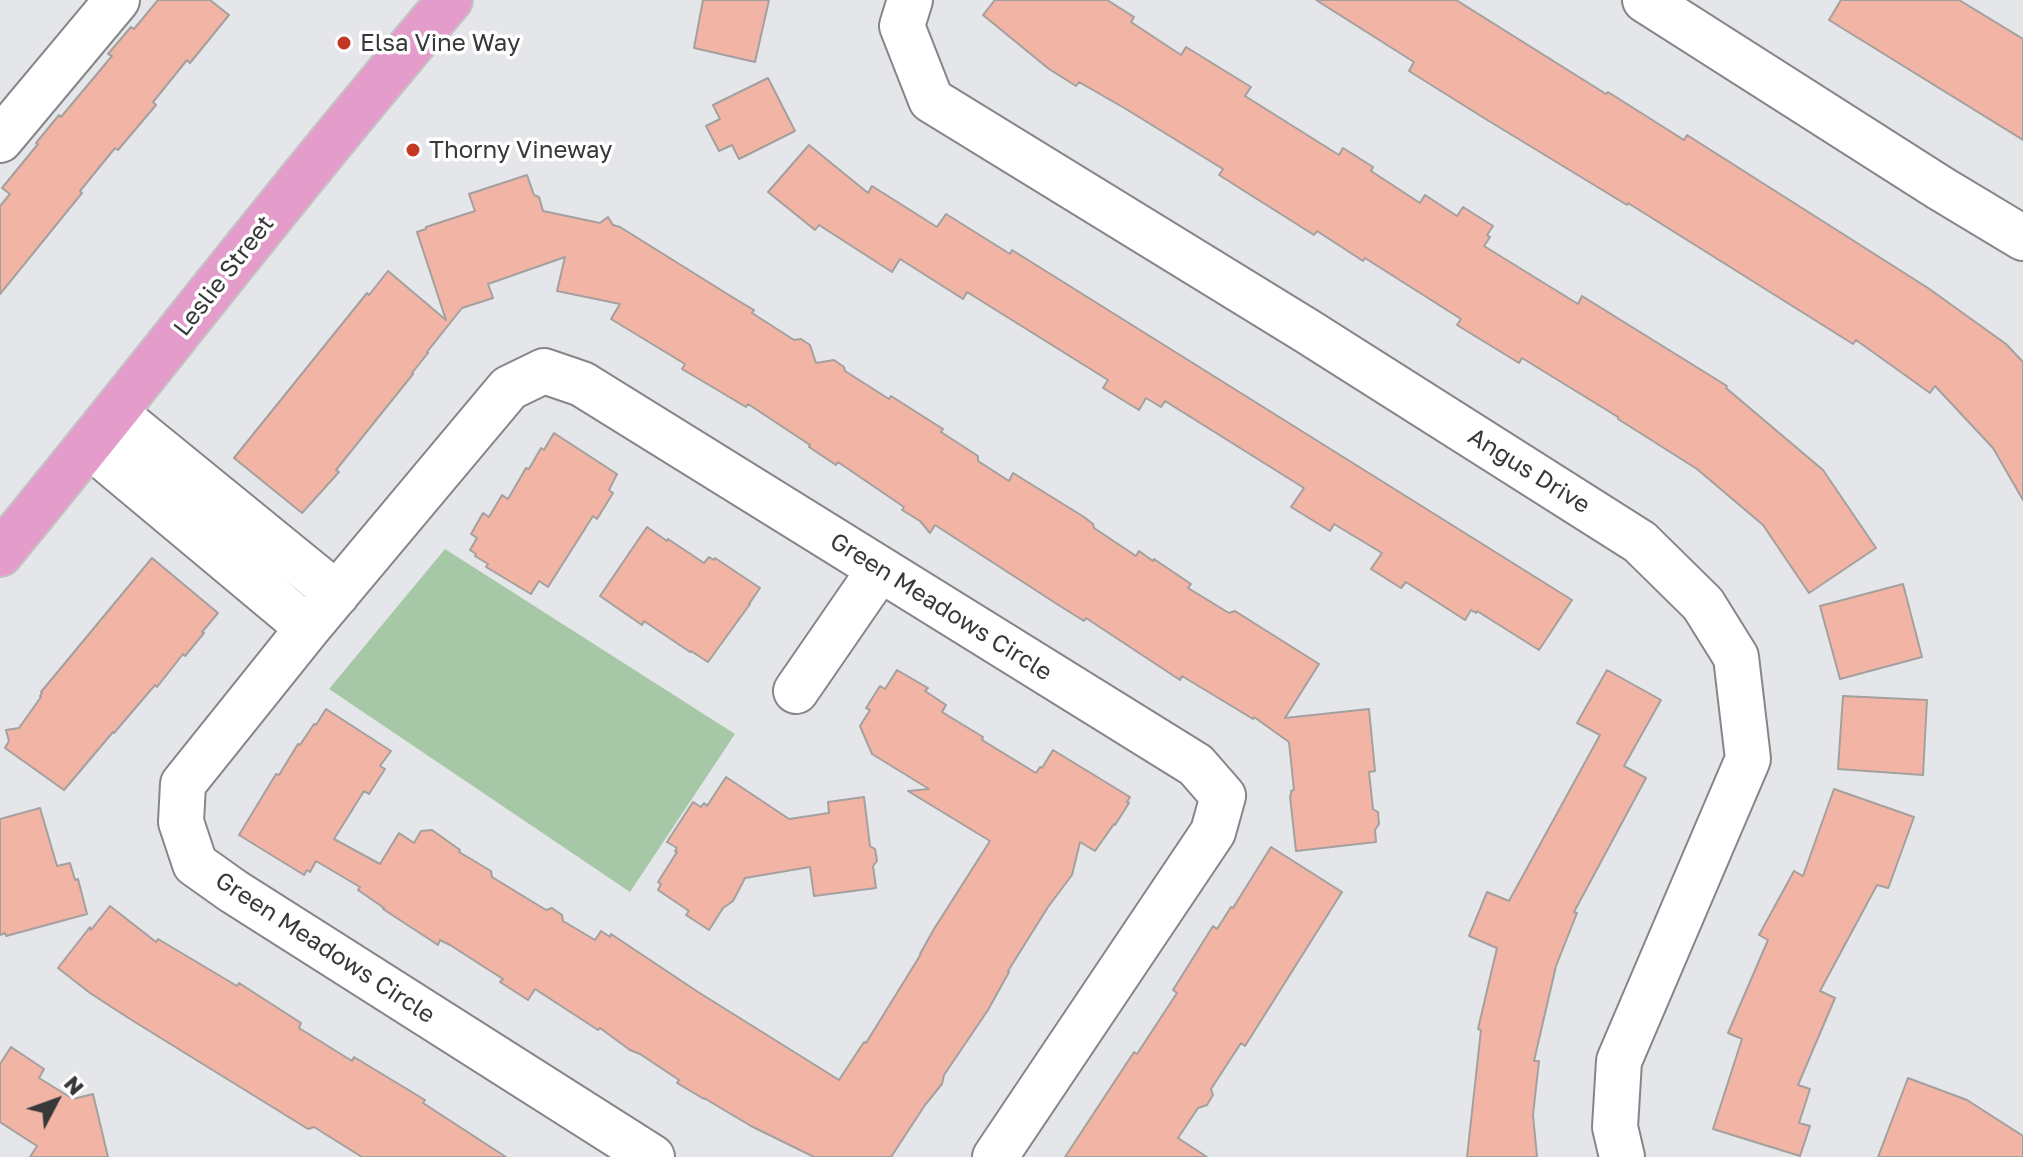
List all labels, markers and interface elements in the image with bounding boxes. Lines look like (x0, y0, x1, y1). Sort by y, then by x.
place label: Elsa Vine Way (360, 29, 520, 57)
marker: Elsa Vine Way (335, 34, 353, 52)
place label: Thorny Vineway (429, 136, 613, 164)
marker: Thorny Vineway (404, 141, 422, 159)
street label: Leslie Street (168, 210, 280, 342)
street label: Angus Drive (1463, 422, 1595, 520)
street label: Green Meadows Circle (825, 527, 1057, 687)
street label: Green Meadows Circle (210, 866, 440, 1030)
north arrow (16, 1061, 96, 1141)
text: N (59, 1070, 90, 1100)

